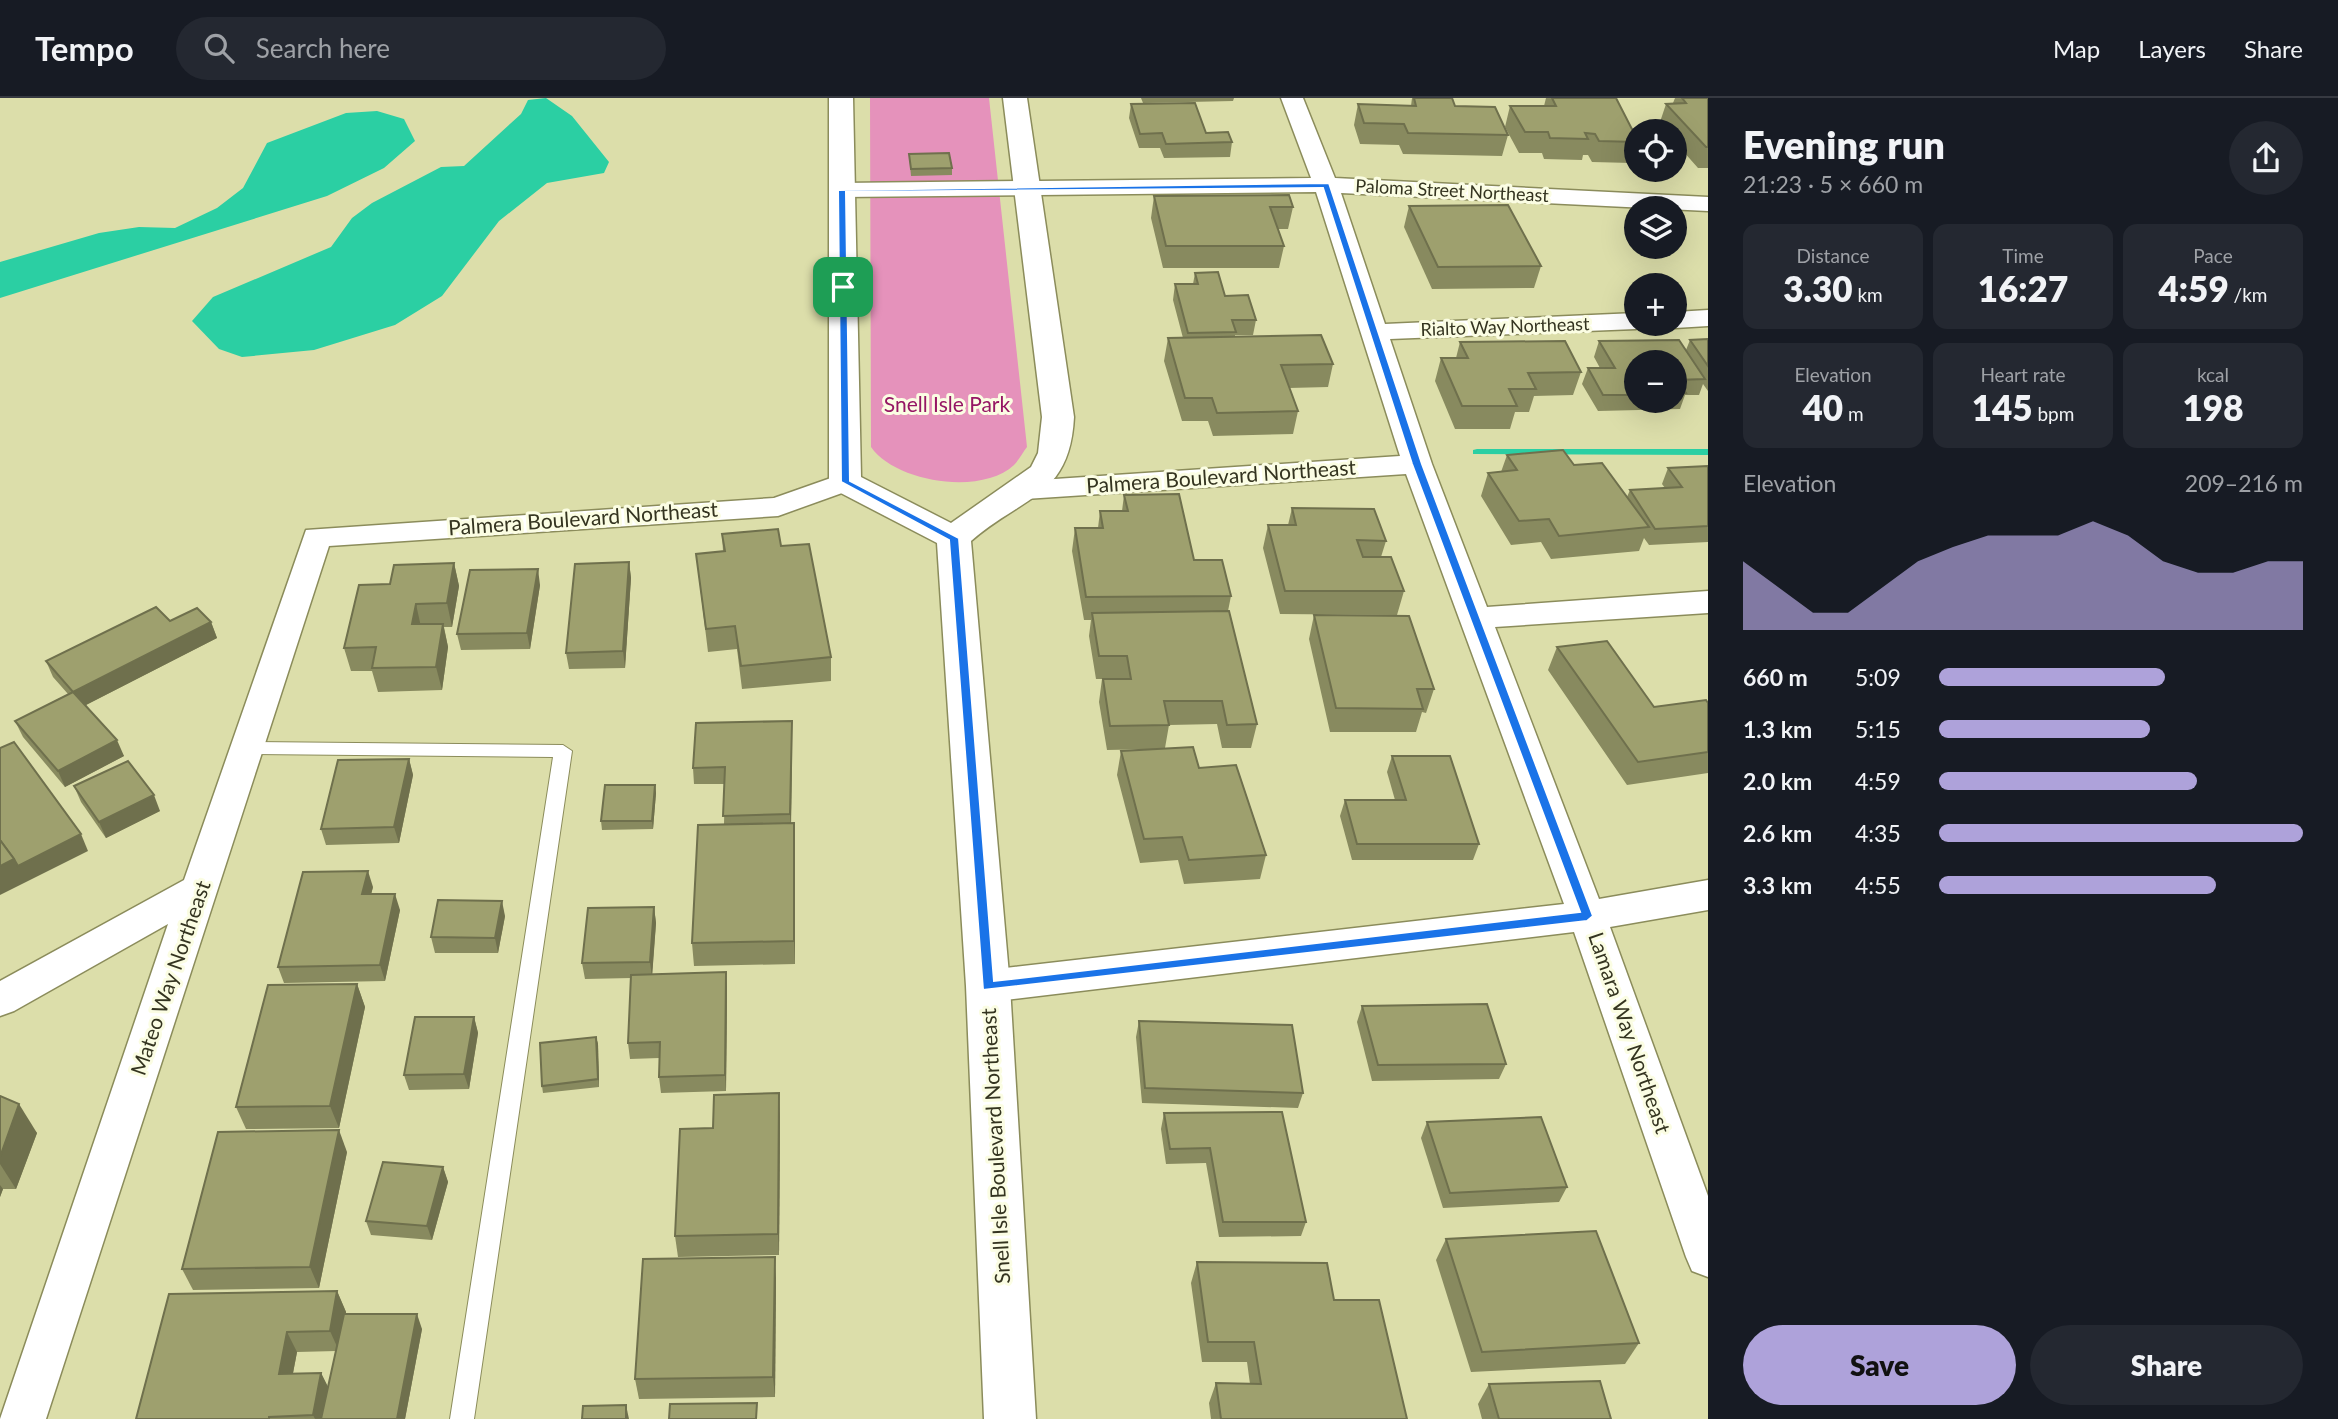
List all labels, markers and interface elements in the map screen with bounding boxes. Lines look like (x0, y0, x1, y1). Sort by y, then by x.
search box (176, 17, 666, 80)
text: Tempo (35, 28, 134, 68)
icon: search (200, 29, 238, 67)
text: Search here (256, 32, 390, 64)
text: Map (2053, 34, 2100, 63)
text: Layers (2138, 34, 2206, 63)
text: Share (2244, 34, 2303, 63)
map controls (1624, 119, 1687, 413)
button: locate (1624, 119, 1687, 182)
text: Evening run (1743, 121, 1945, 167)
button: share (2229, 121, 2303, 195)
text: 21:23 · 5 × 660 m (1743, 170, 1923, 198)
street label: Paloma Street Northeast (1355, 174, 1550, 206)
button: layers (1624, 196, 1687, 259)
text: Distance (1797, 244, 1869, 267)
text: Time (2002, 244, 2044, 267)
text: Pace (2193, 244, 2233, 267)
pin (813, 257, 873, 317)
text: 3.30 (1783, 267, 1853, 309)
text: 16:27 (1978, 267, 2068, 309)
text: 4:59 (2159, 267, 2229, 309)
icon: arrive (824, 268, 862, 306)
button: + (1624, 273, 1687, 336)
text: km (1853, 283, 1883, 306)
text: /km (2229, 283, 2267, 306)
street label: Rialto Way Northeast (1420, 312, 1590, 340)
button: − (1624, 350, 1687, 413)
text: Elevation (1794, 363, 1872, 386)
text: Heart rate (1980, 363, 2066, 386)
text: kcal (2197, 363, 2229, 386)
text: 40 (1802, 386, 1843, 428)
text: 145 (1972, 386, 2033, 428)
text: 198 (2183, 386, 2243, 428)
park label: Snell Isle Park (884, 391, 1011, 416)
text: m (1843, 402, 1864, 425)
text: bpm (2033, 402, 2074, 425)
street label: Palmera Boulevard Northeast (1085, 454, 1357, 497)
text: Elevation (1743, 469, 1836, 497)
text: 209–216 m (2185, 469, 2303, 497)
street label: Palmera Boulevard Northeast (447, 496, 719, 539)
text: 660 m (1743, 663, 1808, 691)
text: 5:09 (1855, 663, 1901, 691)
text: 1.3 km (1743, 715, 1812, 743)
text: 5:15 (1855, 715, 1901, 743)
text: 2.0 km (1743, 767, 1812, 795)
text: 4:59 (1855, 767, 1901, 795)
text: 2.6 km (1743, 819, 1812, 847)
text: 4:35 (1855, 819, 1901, 847)
text: 3.3 km (1743, 871, 1812, 899)
text: 4:55 (1855, 871, 1901, 899)
street label: Mateo Way Northeast (125, 876, 215, 1078)
street label: Lamara Way Northeast (1584, 929, 1677, 1137)
street label: Snell Isle Boulevard Northeast (975, 1007, 1014, 1285)
button: Save (1743, 1325, 2016, 1405)
button: Share (2030, 1325, 2303, 1405)

